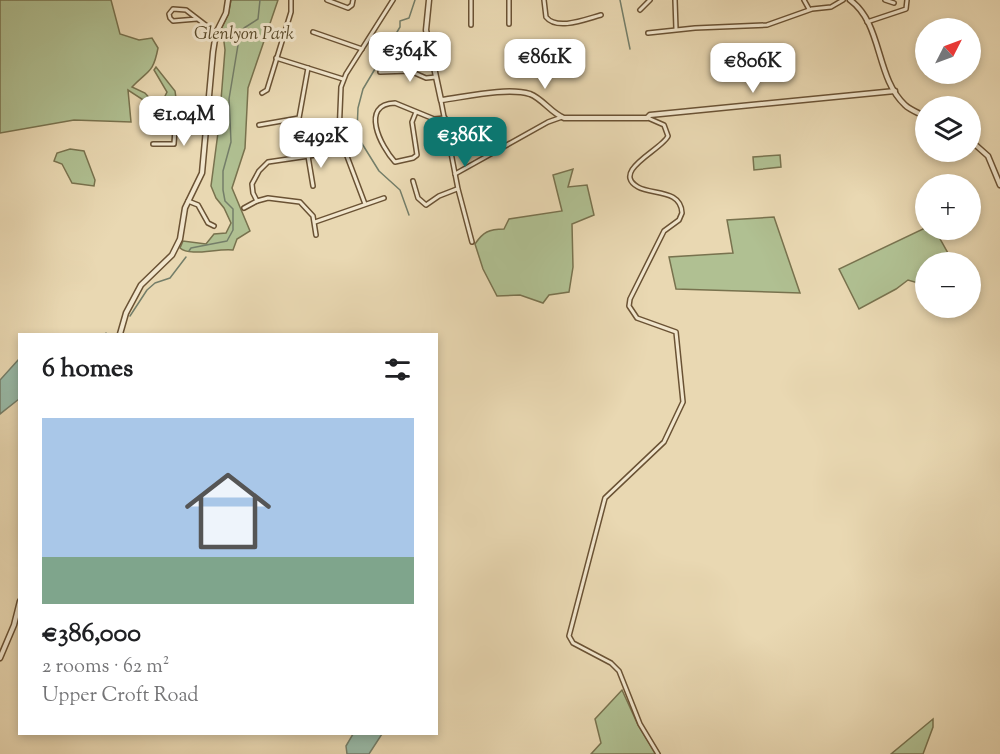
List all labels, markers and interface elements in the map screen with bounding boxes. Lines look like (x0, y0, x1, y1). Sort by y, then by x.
north arrow (915, 18, 981, 84)
map controls (915, 18, 981, 318)
park label: Glenlyon Park (194, 22, 294, 48)
pin: €364K (368, 32, 452, 83)
text: €364K (383, 37, 437, 66)
pin: €861K (503, 39, 587, 90)
pin: €806K (711, 43, 795, 94)
text: €861K (518, 44, 572, 73)
text: €806K (724, 48, 782, 77)
pin: €1.04M (135, 96, 233, 147)
button: layers (915, 96, 981, 162)
text: €1.04M (153, 101, 215, 130)
pin: €386K (423, 117, 507, 168)
pin: €492K (279, 118, 363, 169)
text: €386K (438, 122, 492, 151)
text: €492K (294, 123, 348, 152)
button: + (915, 174, 981, 240)
button: − (915, 252, 981, 318)
text: 6 homes (42, 351, 133, 388)
icon: filters (381, 353, 414, 386)
icon: home (174, 457, 282, 565)
text: €386,000 (42, 616, 141, 653)
text: 2 rooms · 62 m² (42, 653, 170, 682)
text: Upper Croft Road (42, 682, 199, 711)

